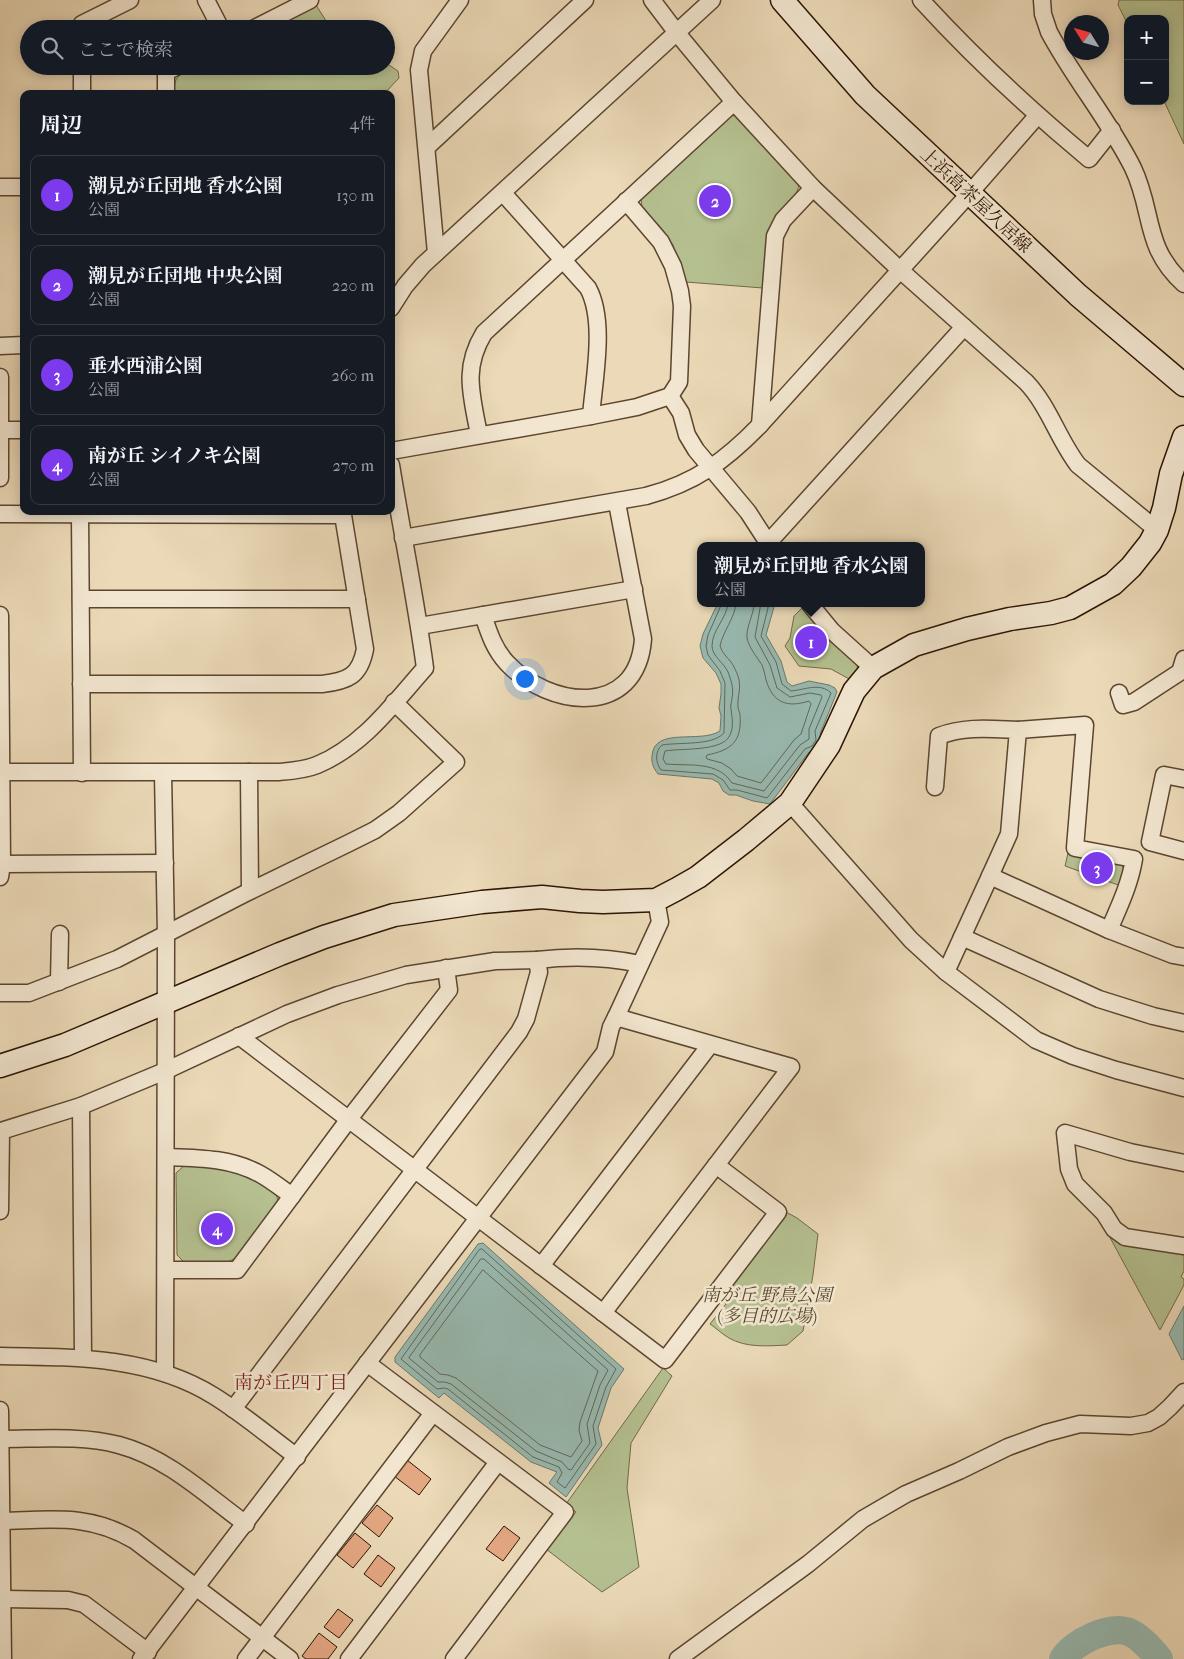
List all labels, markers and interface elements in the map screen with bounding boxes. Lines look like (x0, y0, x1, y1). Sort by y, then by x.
north arrow (1064, 15, 1109, 60)
map controls (1124, 15, 1169, 105)
button: + (1124, 15, 1169, 60)
search box (20, 20, 395, 75)
icon: search (38, 34, 66, 62)
text: ここで検索 (78, 39, 173, 61)
button: − (1124, 60, 1169, 105)
text: 周辺 (40, 113, 82, 137)
text: 4件 (350, 114, 375, 133)
street label: 上浜高茶屋久居線 (916, 144, 1035, 257)
text: 潮見が丘団地 香水公園 (88, 175, 282, 197)
pin: 2 (699, 182, 731, 220)
text: 1 (54, 186, 60, 205)
text: 130 m (336, 186, 374, 205)
text: 公園 (88, 200, 120, 219)
text: 潮見が丘団地 中央公園 (88, 265, 282, 287)
text: 2 (53, 276, 61, 295)
text: 220 m (332, 276, 374, 295)
text: 公園 (88, 290, 120, 309)
text: 垂水西浦公園 (88, 355, 202, 377)
text: 3 (54, 366, 60, 385)
text: 260 m (332, 366, 374, 385)
text: 公園 (88, 380, 120, 399)
text: 南が丘 シイノキ公園 (88, 445, 260, 467)
text: 4 (52, 456, 62, 475)
text: 270 m (333, 456, 374, 475)
text: 公園 (88, 470, 120, 489)
popup (697, 542, 925, 607)
text: 潮見が丘団地 香水公園 (714, 555, 908, 577)
text: 公園 (714, 580, 746, 599)
pin: 1 (795, 623, 827, 661)
your location (512, 666, 538, 692)
pin: 3 (1081, 849, 1113, 887)
pin: 4 (201, 1210, 233, 1248)
park label: 南が丘 野鳥公園 (多目的広場) (702, 1285, 835, 1327)
district label: 南が丘四丁目 (234, 1372, 348, 1394)

